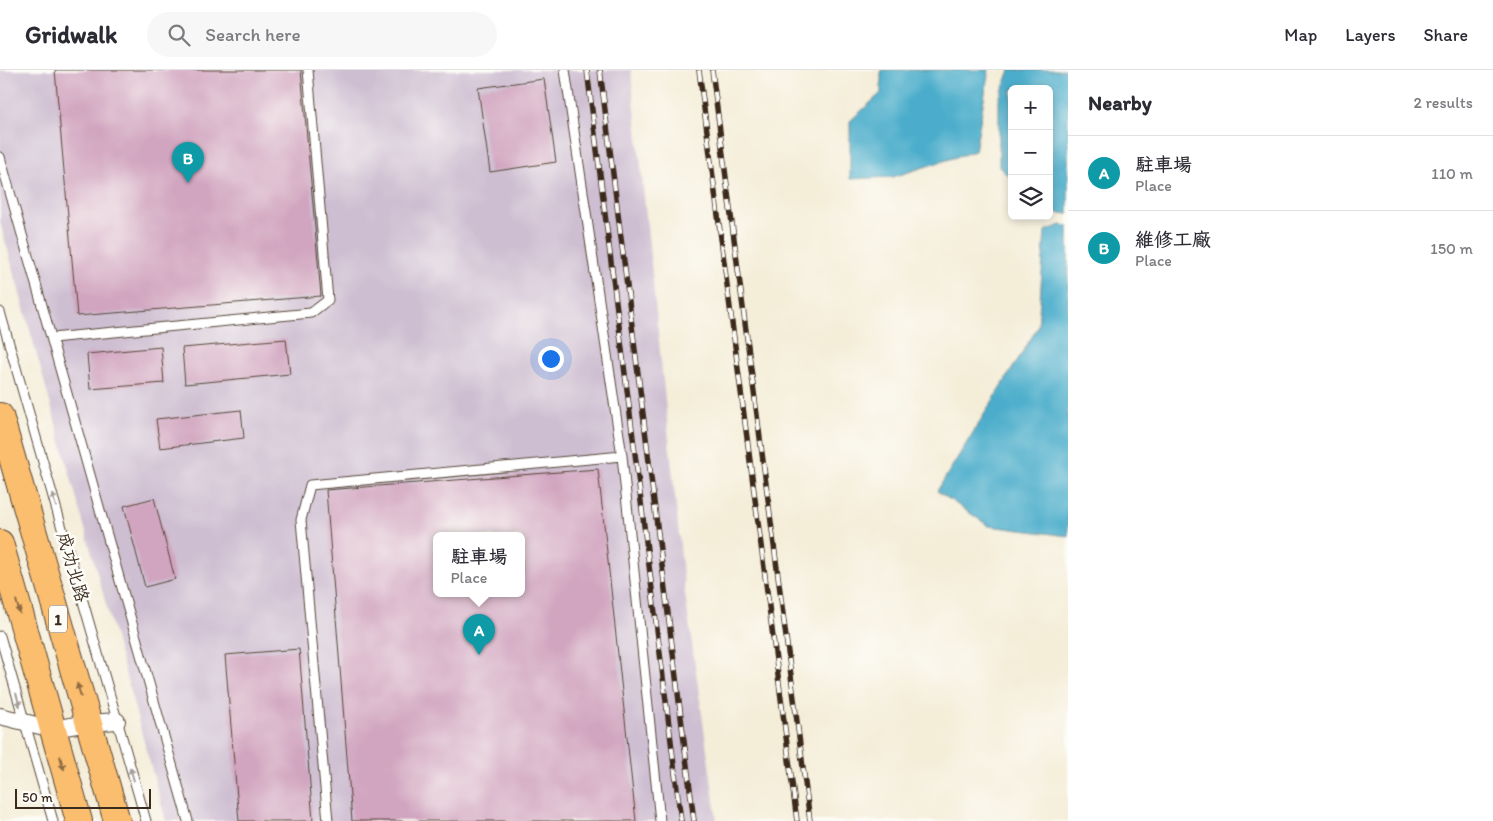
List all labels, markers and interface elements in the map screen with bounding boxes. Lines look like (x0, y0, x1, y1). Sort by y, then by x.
search box (147, 12, 497, 57)
text: Gridwalk (25, 20, 117, 49)
icon: search (165, 21, 193, 49)
text: Search here (205, 23, 301, 46)
text: Map (1284, 24, 1317, 46)
text: Layers (1345, 24, 1395, 46)
text: Share (1423, 24, 1468, 46)
map controls (1008, 85, 1053, 220)
button: + (1008, 85, 1053, 130)
text: Nearby (1088, 90, 1152, 115)
text: 2 results (1413, 93, 1473, 112)
button: − (1008, 130, 1053, 175)
pin: B (172, 142, 204, 183)
text: 駐車場 (1135, 153, 1192, 176)
text: A (1099, 164, 1109, 183)
text: 110 m (1431, 164, 1473, 183)
button: layers (1008, 175, 1053, 220)
text: Place (1135, 176, 1172, 195)
text: 維修工廠 (1135, 228, 1211, 251)
text: B (1099, 239, 1109, 258)
text: 150 m (1430, 239, 1473, 258)
text: Place (1135, 251, 1172, 270)
your location (538, 346, 564, 372)
one-way arrow (49, 493, 57, 508)
street label: 成功北路 (53, 529, 93, 605)
popup (433, 532, 525, 597)
text: 駐車場 (450, 545, 508, 568)
text: Place (450, 568, 487, 587)
one-way arrow (14, 599, 22, 615)
road number: 1 (49, 606, 67, 632)
pin: A (463, 614, 495, 655)
one-way arrow (75, 683, 83, 698)
one-way arrow (14, 692, 22, 707)
one-way arrow (59, 756, 67, 771)
one-way arrow (128, 767, 136, 782)
scale bar (15, 786, 151, 809)
text: 50 m (22, 789, 53, 806)

